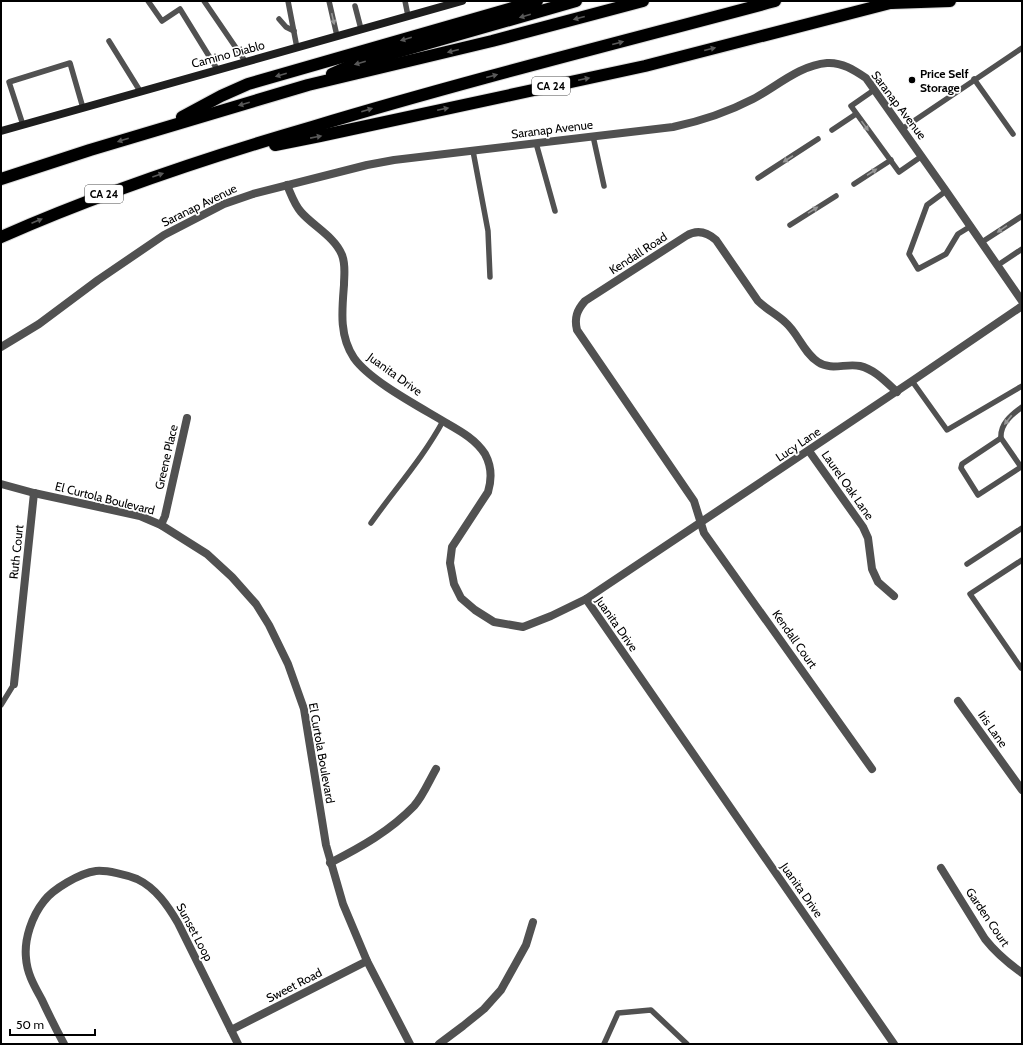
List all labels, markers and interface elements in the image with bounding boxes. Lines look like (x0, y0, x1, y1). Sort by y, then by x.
one-way arrow (330, 12, 336, 25)
one-way arrow (519, 13, 531, 19)
one-way arrow (572, 15, 584, 21)
one-way arrow (399, 36, 411, 42)
street label: Camino Diablo (190, 37, 267, 71)
one-way arrow (612, 39, 624, 45)
one-way arrow (704, 46, 716, 52)
one-way arrow (446, 48, 459, 54)
one-way arrow (353, 60, 365, 66)
place label: Price Self Storage (920, 66, 969, 95)
street label: Saranap Avenue (868, 68, 930, 142)
one-way arrow (274, 72, 286, 78)
one-way arrow (486, 72, 498, 78)
marker: Price Self Storage (907, 75, 917, 85)
one-way arrow (578, 76, 590, 82)
road number: CA 24 (532, 77, 570, 95)
one-way arrow (238, 101, 250, 107)
one-way arrow (437, 106, 449, 112)
one-way arrow (361, 107, 373, 113)
street label: Saranap Avenue (510, 117, 594, 141)
one-way arrow (861, 120, 869, 131)
one-way arrow (310, 134, 322, 140)
one-way arrow (117, 137, 129, 143)
one-way arrow (782, 155, 794, 162)
one-way arrow (867, 168, 877, 176)
one-way arrow (153, 171, 165, 177)
street label: Saranap Avenue (159, 180, 239, 230)
road number: CA 24 (85, 185, 123, 203)
one-way arrow (807, 207, 819, 214)
one-way arrow (31, 218, 42, 224)
one-way arrow (997, 225, 1007, 233)
street label: Kendall Road (606, 229, 670, 277)
street label: Juanita Drive (364, 349, 425, 399)
one-way arrow (1003, 415, 1012, 426)
street label: Greene Place (151, 423, 181, 491)
street label: Lucy Lane (773, 424, 823, 464)
street label: Laurel Oak Lane (819, 448, 877, 522)
street label: El Curtola Boulevard (54, 478, 156, 518)
street label: Ruth Court (6, 524, 26, 580)
street label: Juanita Drive (592, 593, 641, 654)
street label: Kendall Court (769, 607, 821, 671)
street label: El Curtola Boulevard (306, 701, 338, 805)
street label: Iris Lane (975, 708, 1011, 750)
street label: Juanita Drive (777, 859, 826, 920)
street label: Garden Court (963, 885, 1013, 949)
street label: Sunset Loop (173, 900, 217, 964)
street label: Sweet Road (264, 965, 324, 1005)
scale bar (10, 1011, 95, 1037)
text: 50 m (16, 1017, 44, 1032)

